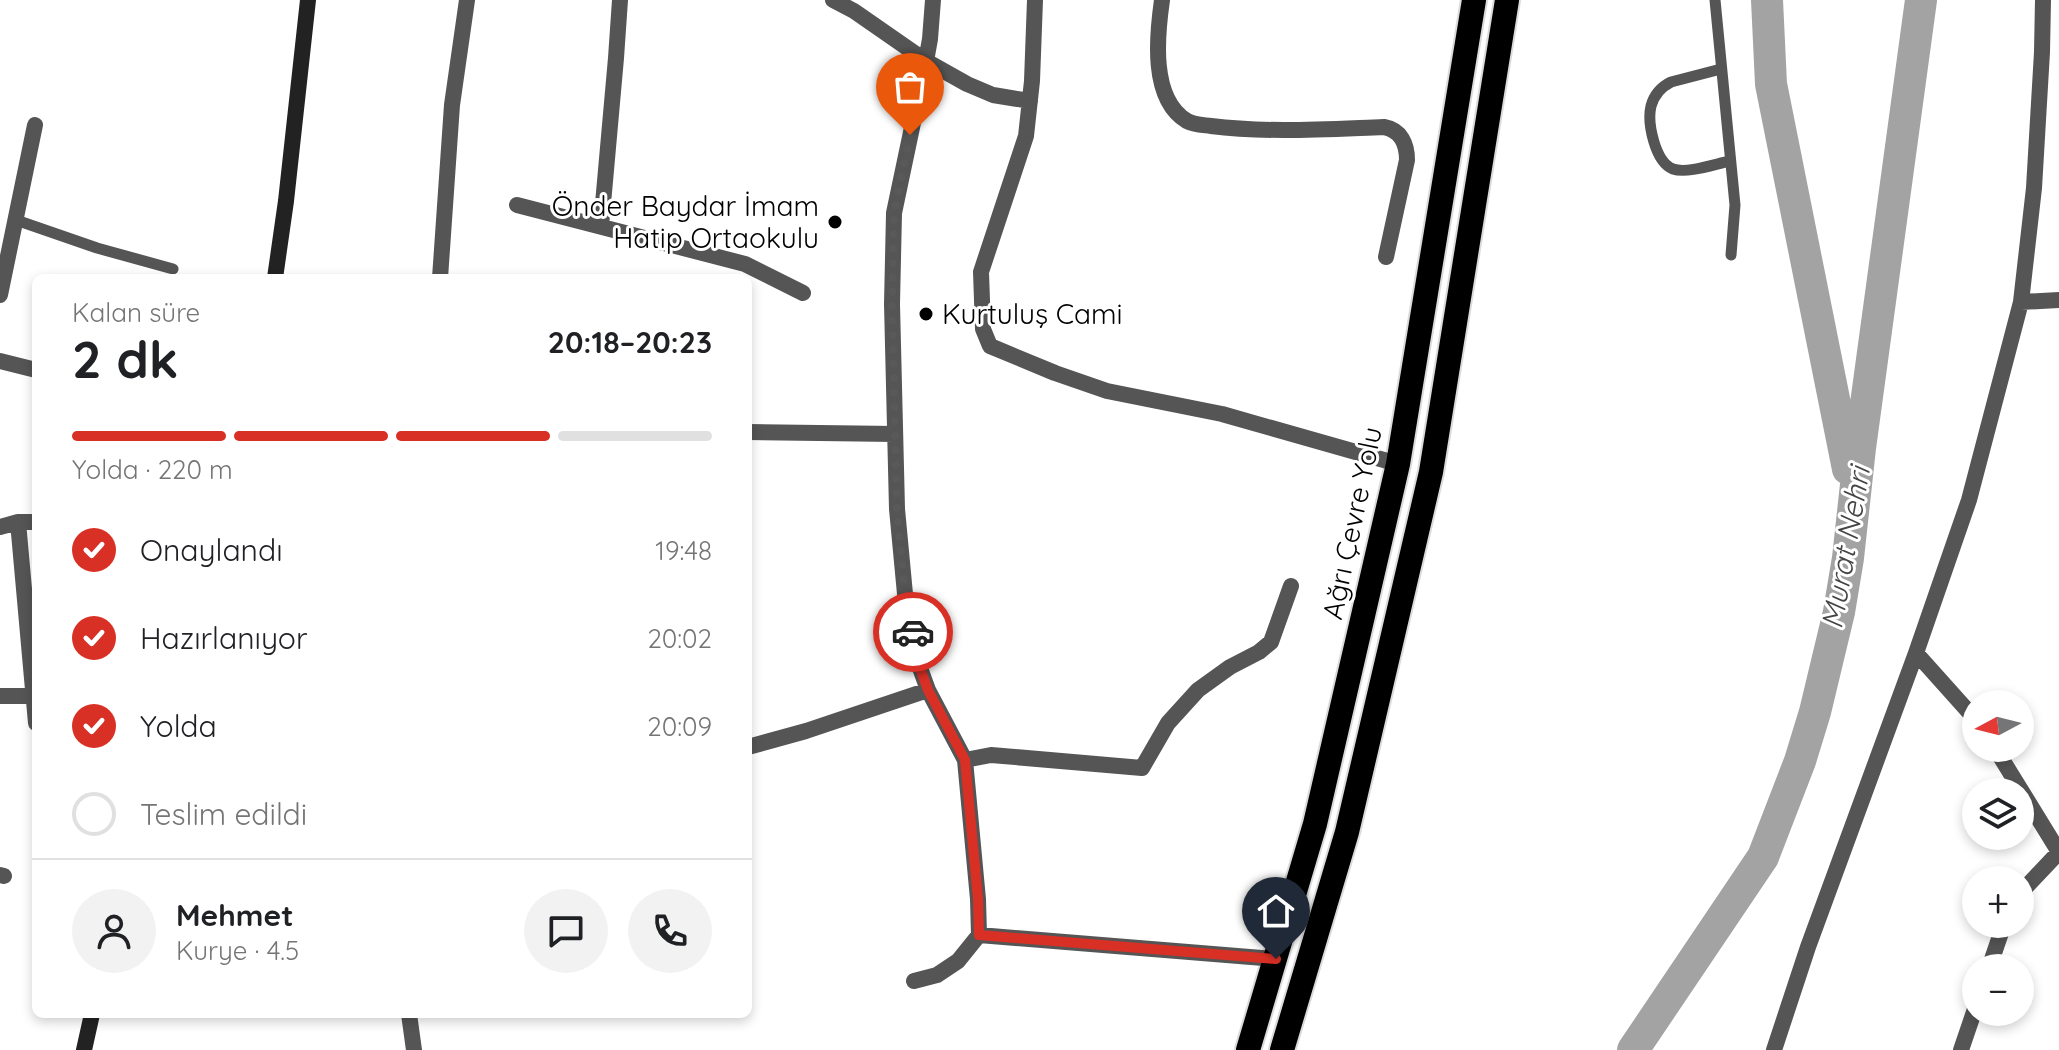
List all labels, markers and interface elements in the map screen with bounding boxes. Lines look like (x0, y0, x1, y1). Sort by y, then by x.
pin (876, 53, 944, 135)
icon: bag (888, 65, 932, 109)
place label: Önder Baydar İmam Hatip Ortaokulu (552, 188, 819, 255)
marker: Önder Baydar İmam Hatip Ortaokulu (826, 213, 844, 231)
text: Kalan süre (72, 296, 200, 329)
place label: Kurtuluş Cami (942, 296, 1123, 331)
marker: Kurtuluş Cami (917, 305, 935, 323)
text: 20:18–20:23 (548, 323, 712, 361)
text: 2 dk (72, 326, 178, 391)
street label: Ağrı Çevre Yolu (1314, 423, 1389, 622)
text: Yolda · 220 m (72, 453, 233, 486)
water label: Murat Nehri (1812, 461, 1879, 632)
icon: check (72, 528, 116, 572)
text: Onaylandı (140, 531, 283, 569)
text: 19:48 (655, 534, 712, 567)
courier (873, 592, 953, 672)
icon: car (891, 610, 935, 654)
icon: check (72, 616, 116, 660)
text: Hazırlanıyor (140, 619, 308, 657)
text: 20:02 (647, 622, 712, 655)
north arrow (1962, 690, 2034, 762)
map controls (1962, 690, 2034, 1026)
icon: check (72, 704, 116, 748)
text: Yolda (140, 707, 217, 745)
text: 20:09 (647, 710, 712, 743)
button: layers (1962, 778, 2034, 850)
text: Teslim edildi (140, 795, 307, 833)
button: + (1962, 866, 2034, 938)
pin (1242, 877, 1310, 959)
button: person (72, 889, 156, 973)
button: chat (524, 889, 608, 973)
button: phone (628, 889, 712, 973)
icon: home (1254, 889, 1298, 933)
text: Mehmet (176, 896, 293, 934)
text: Kurye · 4.5 (176, 934, 299, 967)
button: − (1962, 954, 2034, 1026)

